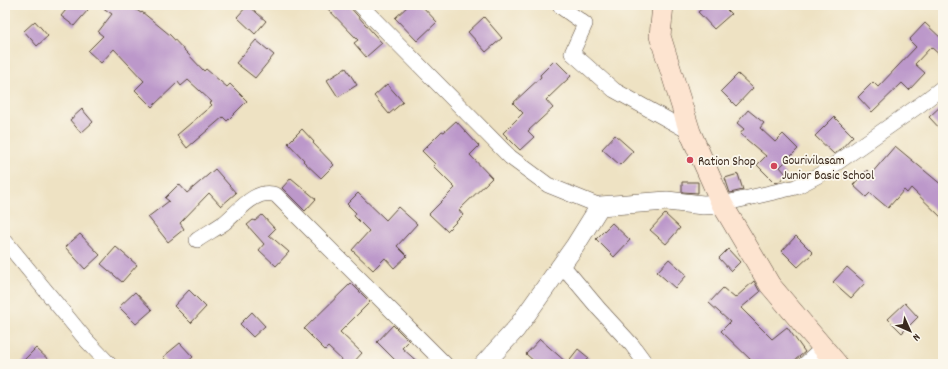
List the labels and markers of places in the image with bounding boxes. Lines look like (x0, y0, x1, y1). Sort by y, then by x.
place label: Gourivilasam Junior Basic School (782, 152, 874, 186)
place label: Ration Shop (698, 153, 756, 172)
marker: Ration Shop (685, 155, 695, 165)
marker: Gourivilasam Junior Basic School (769, 161, 779, 171)

